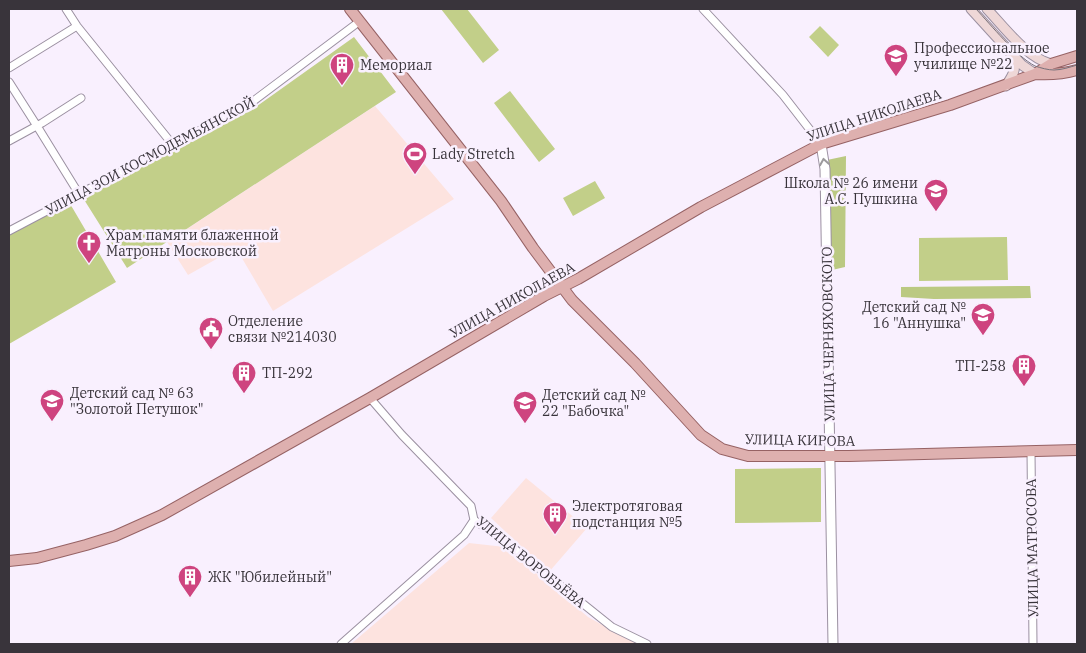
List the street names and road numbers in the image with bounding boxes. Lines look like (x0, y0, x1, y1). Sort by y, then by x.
street label: УЛИЦА НИКОЛАЕВА (805, 85, 944, 145)
street label: УЛИЦА ЗОИ КОСМОДЕМЬЯНСКОЙ (42, 93, 258, 219)
street label: УЛИЦА ЧЕРНЯХОВСКОГО (817, 246, 839, 422)
street label: УЛИЦА НИКОЛАЕВА (446, 258, 578, 342)
street label: УЛИЦА КИРОВА (745, 430, 856, 450)
street label: УЛИЦА МАТРОСОВА (1022, 478, 1042, 618)
street label: УЛИЦА ВОРОБЬЁВА (473, 512, 590, 612)

